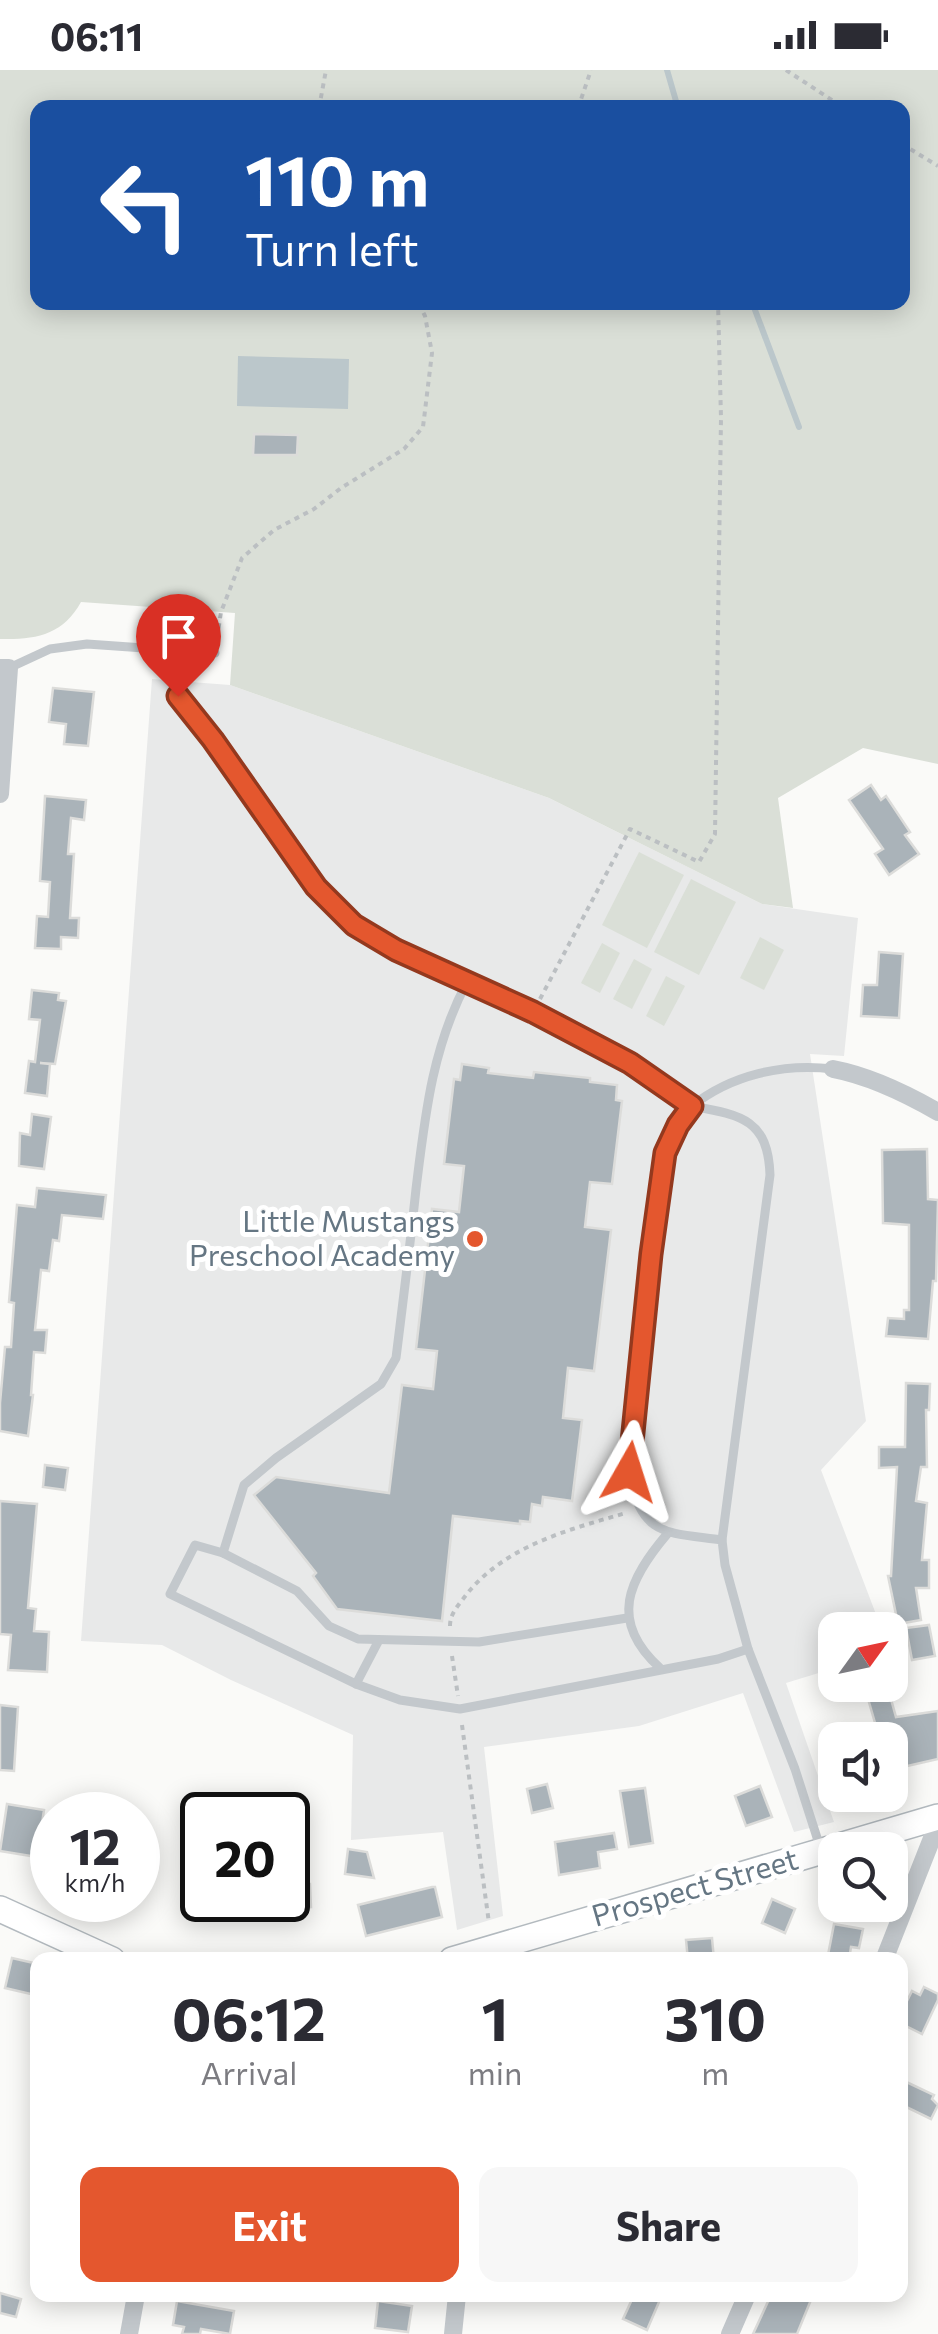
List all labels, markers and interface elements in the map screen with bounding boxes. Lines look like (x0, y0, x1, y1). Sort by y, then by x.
text: 06:11 (50, 12, 143, 59)
text: 110 m (245, 135, 429, 220)
icon: left (80, 140, 210, 270)
text: Turn left (245, 220, 419, 275)
pin (136, 594, 221, 697)
icon: arrive (151, 609, 206, 664)
place label: Little Mustangs Preschool Academy (189, 1201, 455, 1272)
marker: Little Mustangs Preschool Academy (464, 1228, 486, 1250)
position arrow (577, 1420, 681, 1524)
north arrow (818, 1612, 908, 1702)
map controls (818, 1612, 908, 1922)
button: sound (818, 1722, 908, 1812)
speed limit sign: 20 (180, 1792, 310, 1922)
text: 12 (69, 1814, 121, 1875)
button: search (818, 1832, 908, 1922)
street label: Prospect Street (587, 1838, 802, 1933)
text: km/h (65, 1867, 125, 1897)
text: 06:12 (172, 1980, 326, 2053)
text: 1 (481, 1980, 509, 2053)
text: 310 (664, 1980, 766, 2053)
text: Arrival (200, 2052, 297, 2092)
text: min (468, 2052, 522, 2092)
text: m (701, 2052, 729, 2092)
button: Exit (80, 2167, 459, 2282)
button: Share (479, 2167, 858, 2282)

